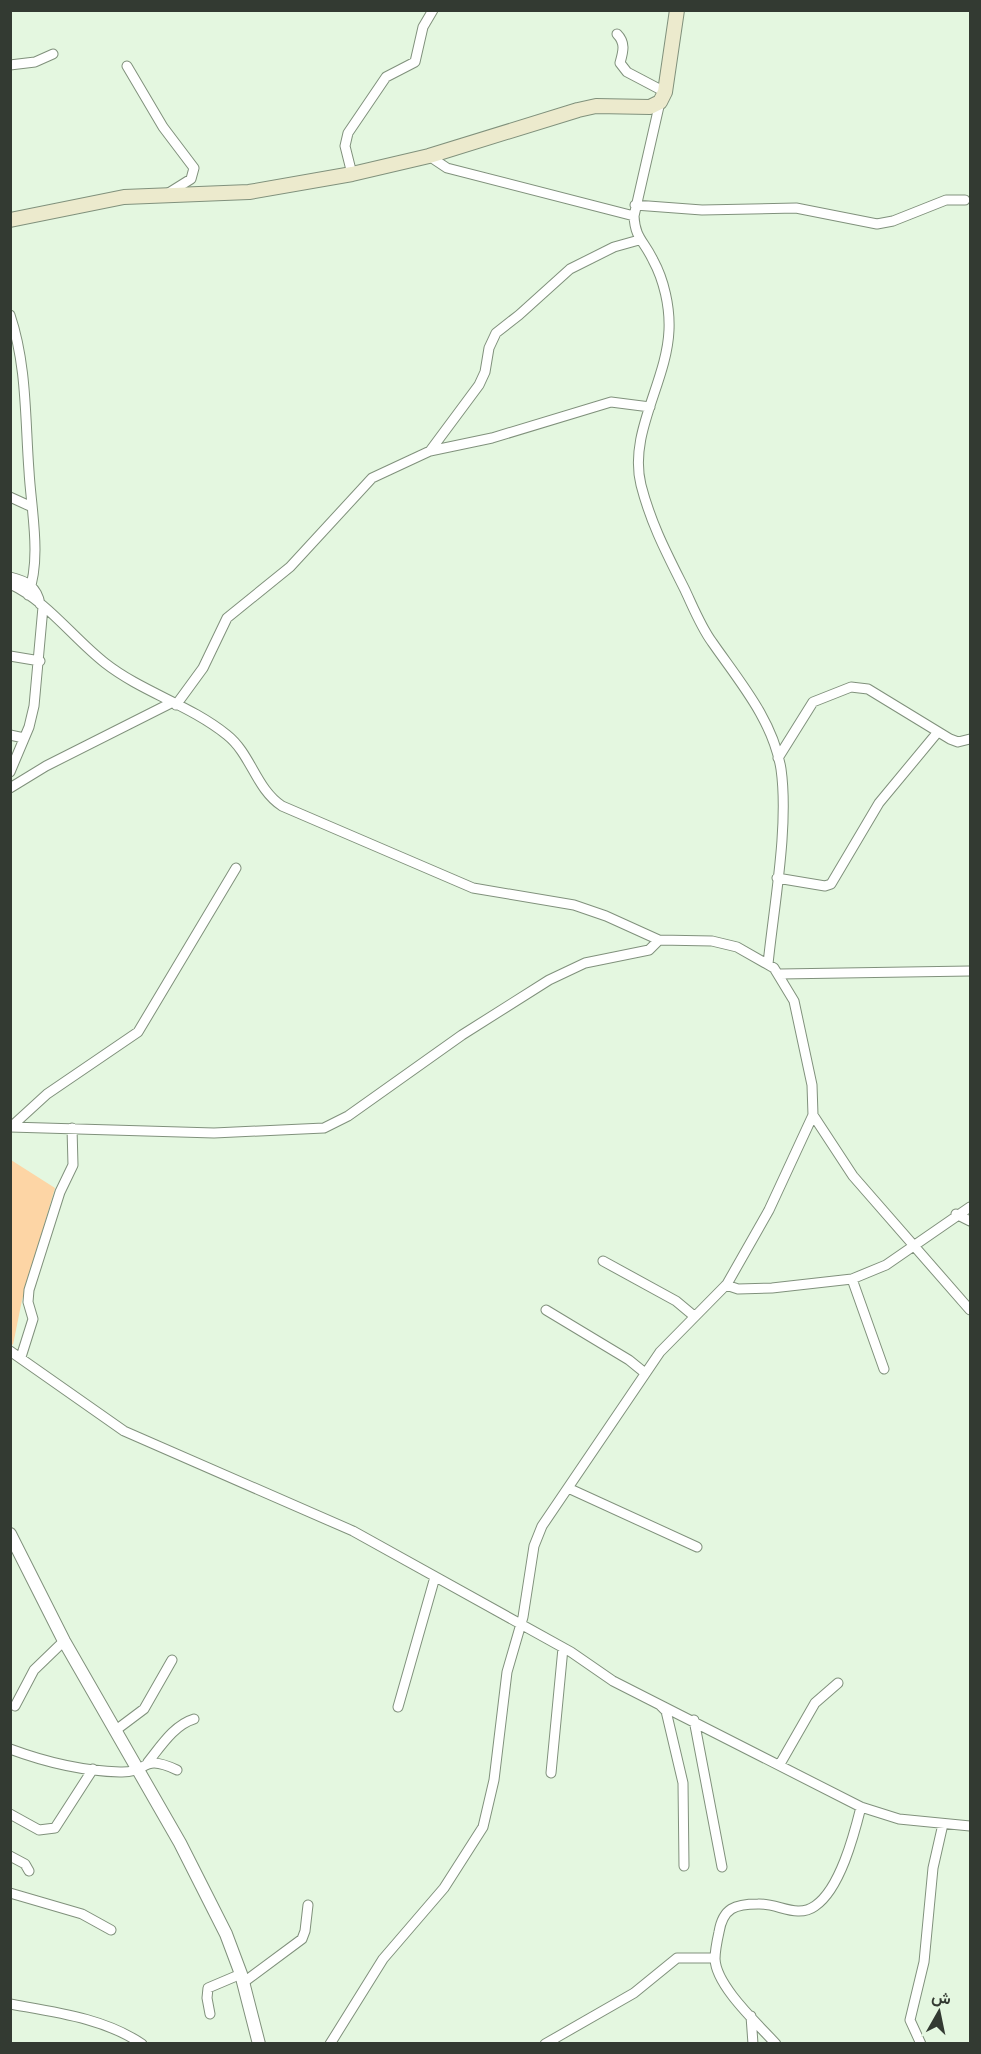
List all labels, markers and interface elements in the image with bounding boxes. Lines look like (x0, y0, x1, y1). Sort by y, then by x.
north arrow (909, 1982, 969, 2042)
text: ش (930, 1987, 952, 2009)

